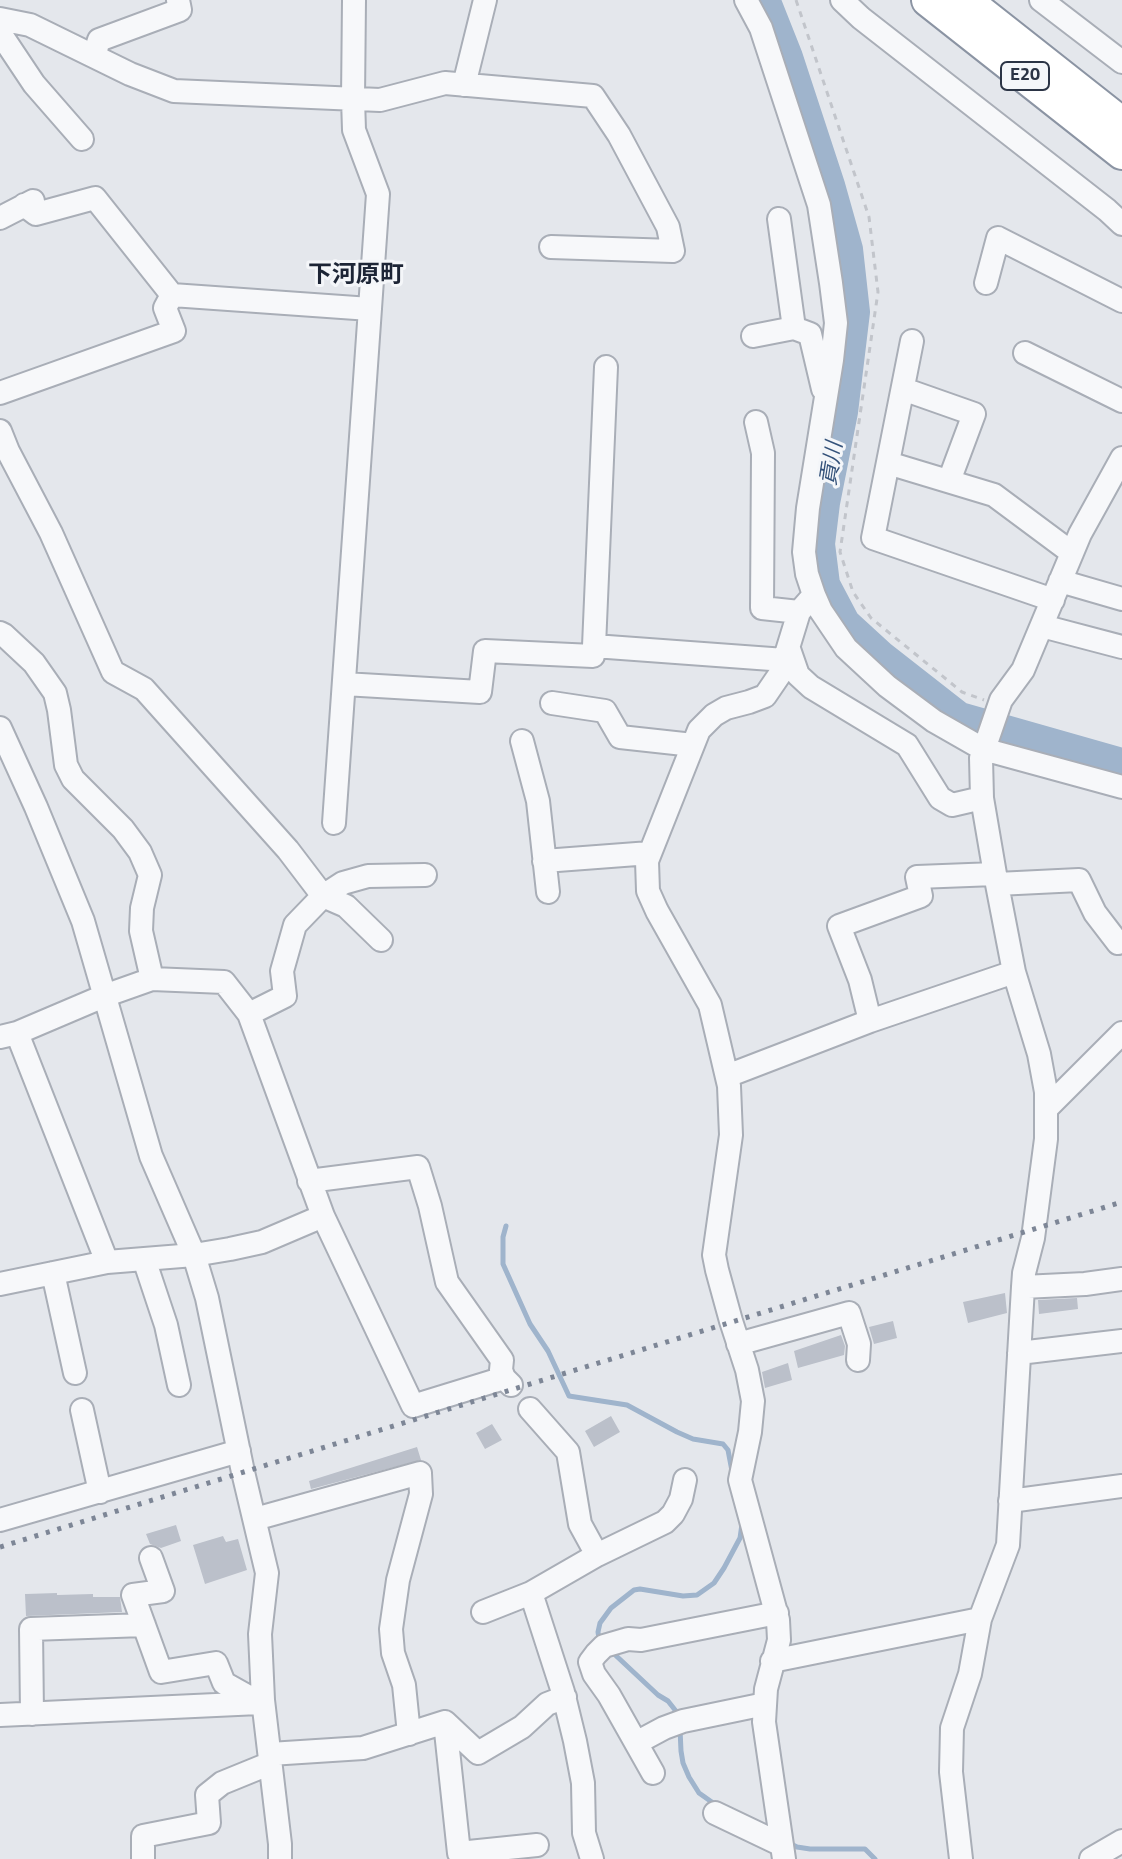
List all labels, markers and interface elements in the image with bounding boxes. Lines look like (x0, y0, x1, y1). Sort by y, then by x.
road number: E20 (1001, 62, 1049, 90)
district label: 下河原町 (308, 262, 404, 290)
water label: 貢川 (817, 440, 849, 488)

